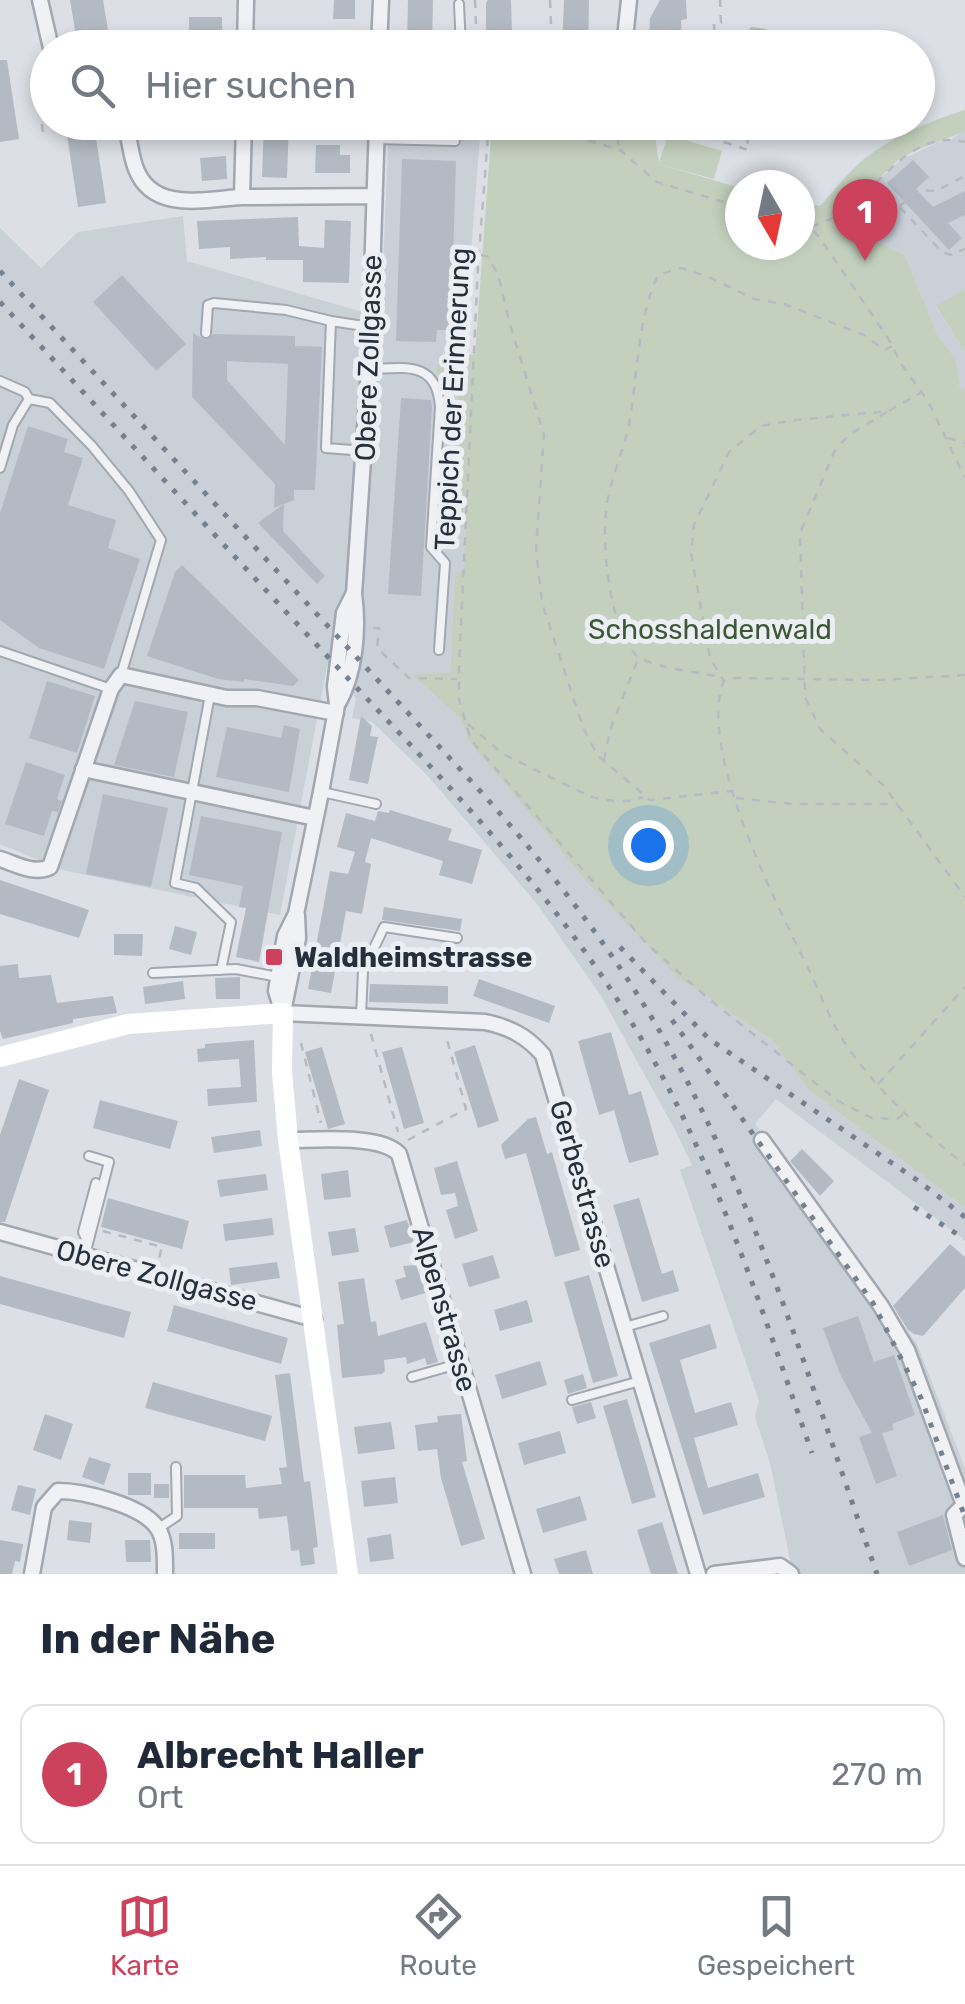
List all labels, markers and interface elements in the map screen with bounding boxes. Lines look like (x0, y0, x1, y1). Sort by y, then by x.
search box (30, 30, 935, 140)
icon: search (65, 58, 120, 113)
text: Hier suchen (145, 62, 356, 108)
north arrow (725, 170, 815, 260)
pin: 1 (832, 178, 898, 261)
street label: Teppich der Erinnerung (428, 247, 477, 551)
street label: Obere Zollgasse (348, 254, 389, 462)
park label: Schosshaldenwald (588, 613, 832, 646)
your location (623, 820, 674, 871)
place label: Waldheimstrasse (294, 941, 532, 974)
marker: Waldheimstrasse (263, 946, 285, 968)
street label: Gerbestrasse (543, 1096, 622, 1272)
street label: Alpenstrasse (405, 1223, 484, 1395)
street label: Obere Zollgasse (53, 1233, 261, 1318)
text: In der Nähe (40, 1614, 275, 1664)
text: Albrecht Haller (137, 1732, 424, 1778)
text: 1 (67, 1755, 82, 1793)
text: 270 m (831, 1755, 923, 1793)
text: Ort (137, 1778, 183, 1816)
tab: Karte (110, 1889, 179, 1982)
tab: Route (399, 1889, 477, 1982)
tab: Gespeichert (697, 1889, 855, 1982)

